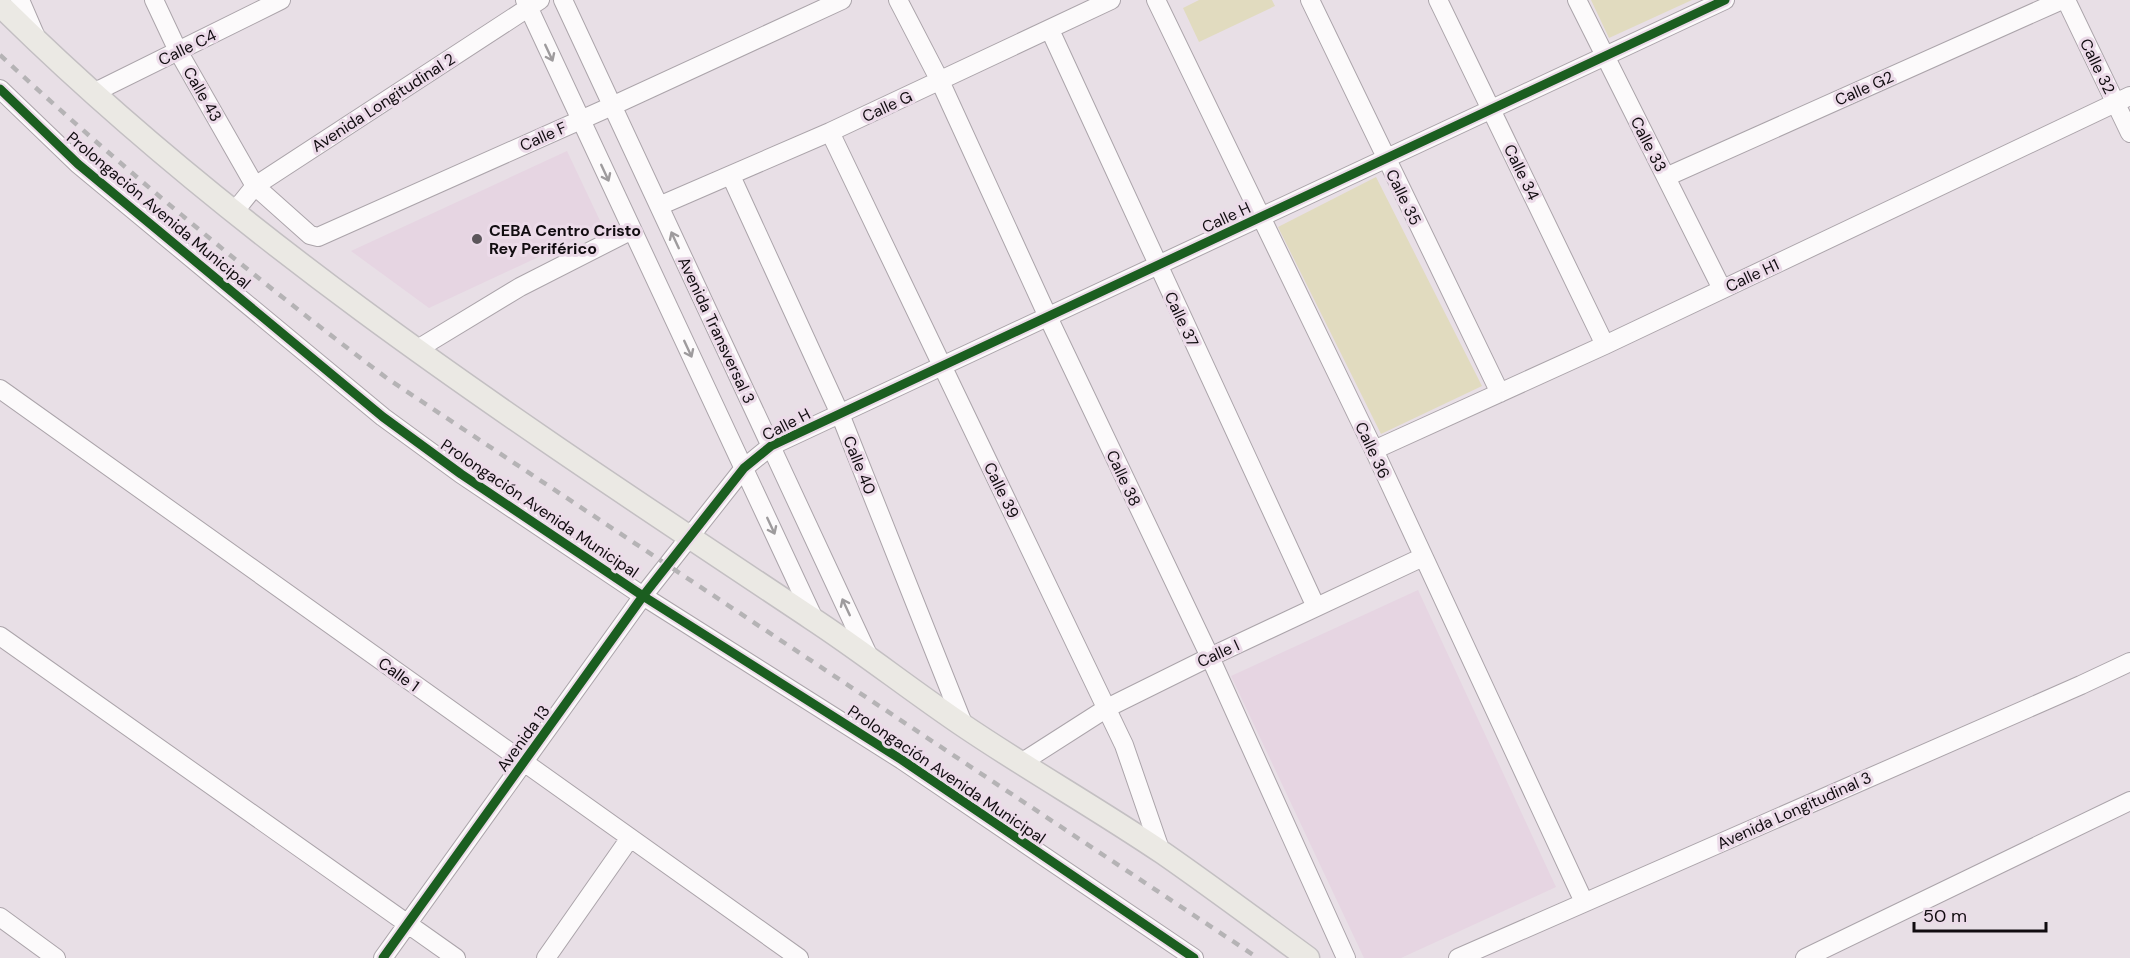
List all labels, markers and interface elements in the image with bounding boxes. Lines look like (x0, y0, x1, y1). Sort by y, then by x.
street label: Calle C4 (155, 24, 220, 70)
street label: Calle 32 (2075, 35, 2120, 97)
one-way arrow (544, 43, 556, 61)
street label: Avenida Longitudinal 2 (308, 48, 459, 157)
street label: Calle 43 (179, 63, 227, 125)
street label: Calle G2 (1832, 66, 1897, 111)
street label: Calle G (859, 86, 916, 127)
street label: Calle 33 (1626, 113, 1671, 176)
street label: Calle F (516, 117, 570, 156)
street label: Prolongación Avenida Municipal (62, 127, 255, 294)
street label: Calle 34 (1499, 141, 1544, 204)
one-way arrow (600, 163, 612, 181)
street label: Calle 35 (1381, 166, 1426, 229)
street label: Calle H (1198, 197, 1254, 238)
place label: CEBA Centro Cristo Rey Periférico (489, 220, 641, 259)
one-way arrow (668, 231, 680, 249)
marker: CEBA Centro Cristo Rey Periférico (470, 232, 484, 246)
street label: Avenida Transversal 3 (673, 254, 760, 407)
street label: Calle H1 (1722, 254, 1782, 297)
street label: Calle 37 (1160, 288, 1203, 350)
one-way arrow (683, 340, 695, 358)
street label: Calle H (758, 403, 814, 446)
street label: Calle 36 (1350, 419, 1395, 482)
street label: Calle 40 (838, 433, 881, 498)
street label: Prolongación Avenida Municipal (437, 434, 643, 583)
street label: Calle 38 (1101, 447, 1146, 510)
street label: Calle 39 (979, 459, 1024, 522)
one-way arrow (765, 516, 777, 534)
one-way arrow (840, 598, 852, 616)
street label: Calle I (1194, 635, 1243, 672)
street label: Calle 1 (374, 652, 423, 696)
street label: Prolongación Avenida Municipal (844, 700, 1050, 849)
street label: Avenida 13 (492, 701, 555, 776)
street label: Avenida Longitudinal 3 (1714, 767, 1875, 854)
scale bar (1914, 895, 2046, 933)
text: 50 m (1923, 904, 1967, 928)

